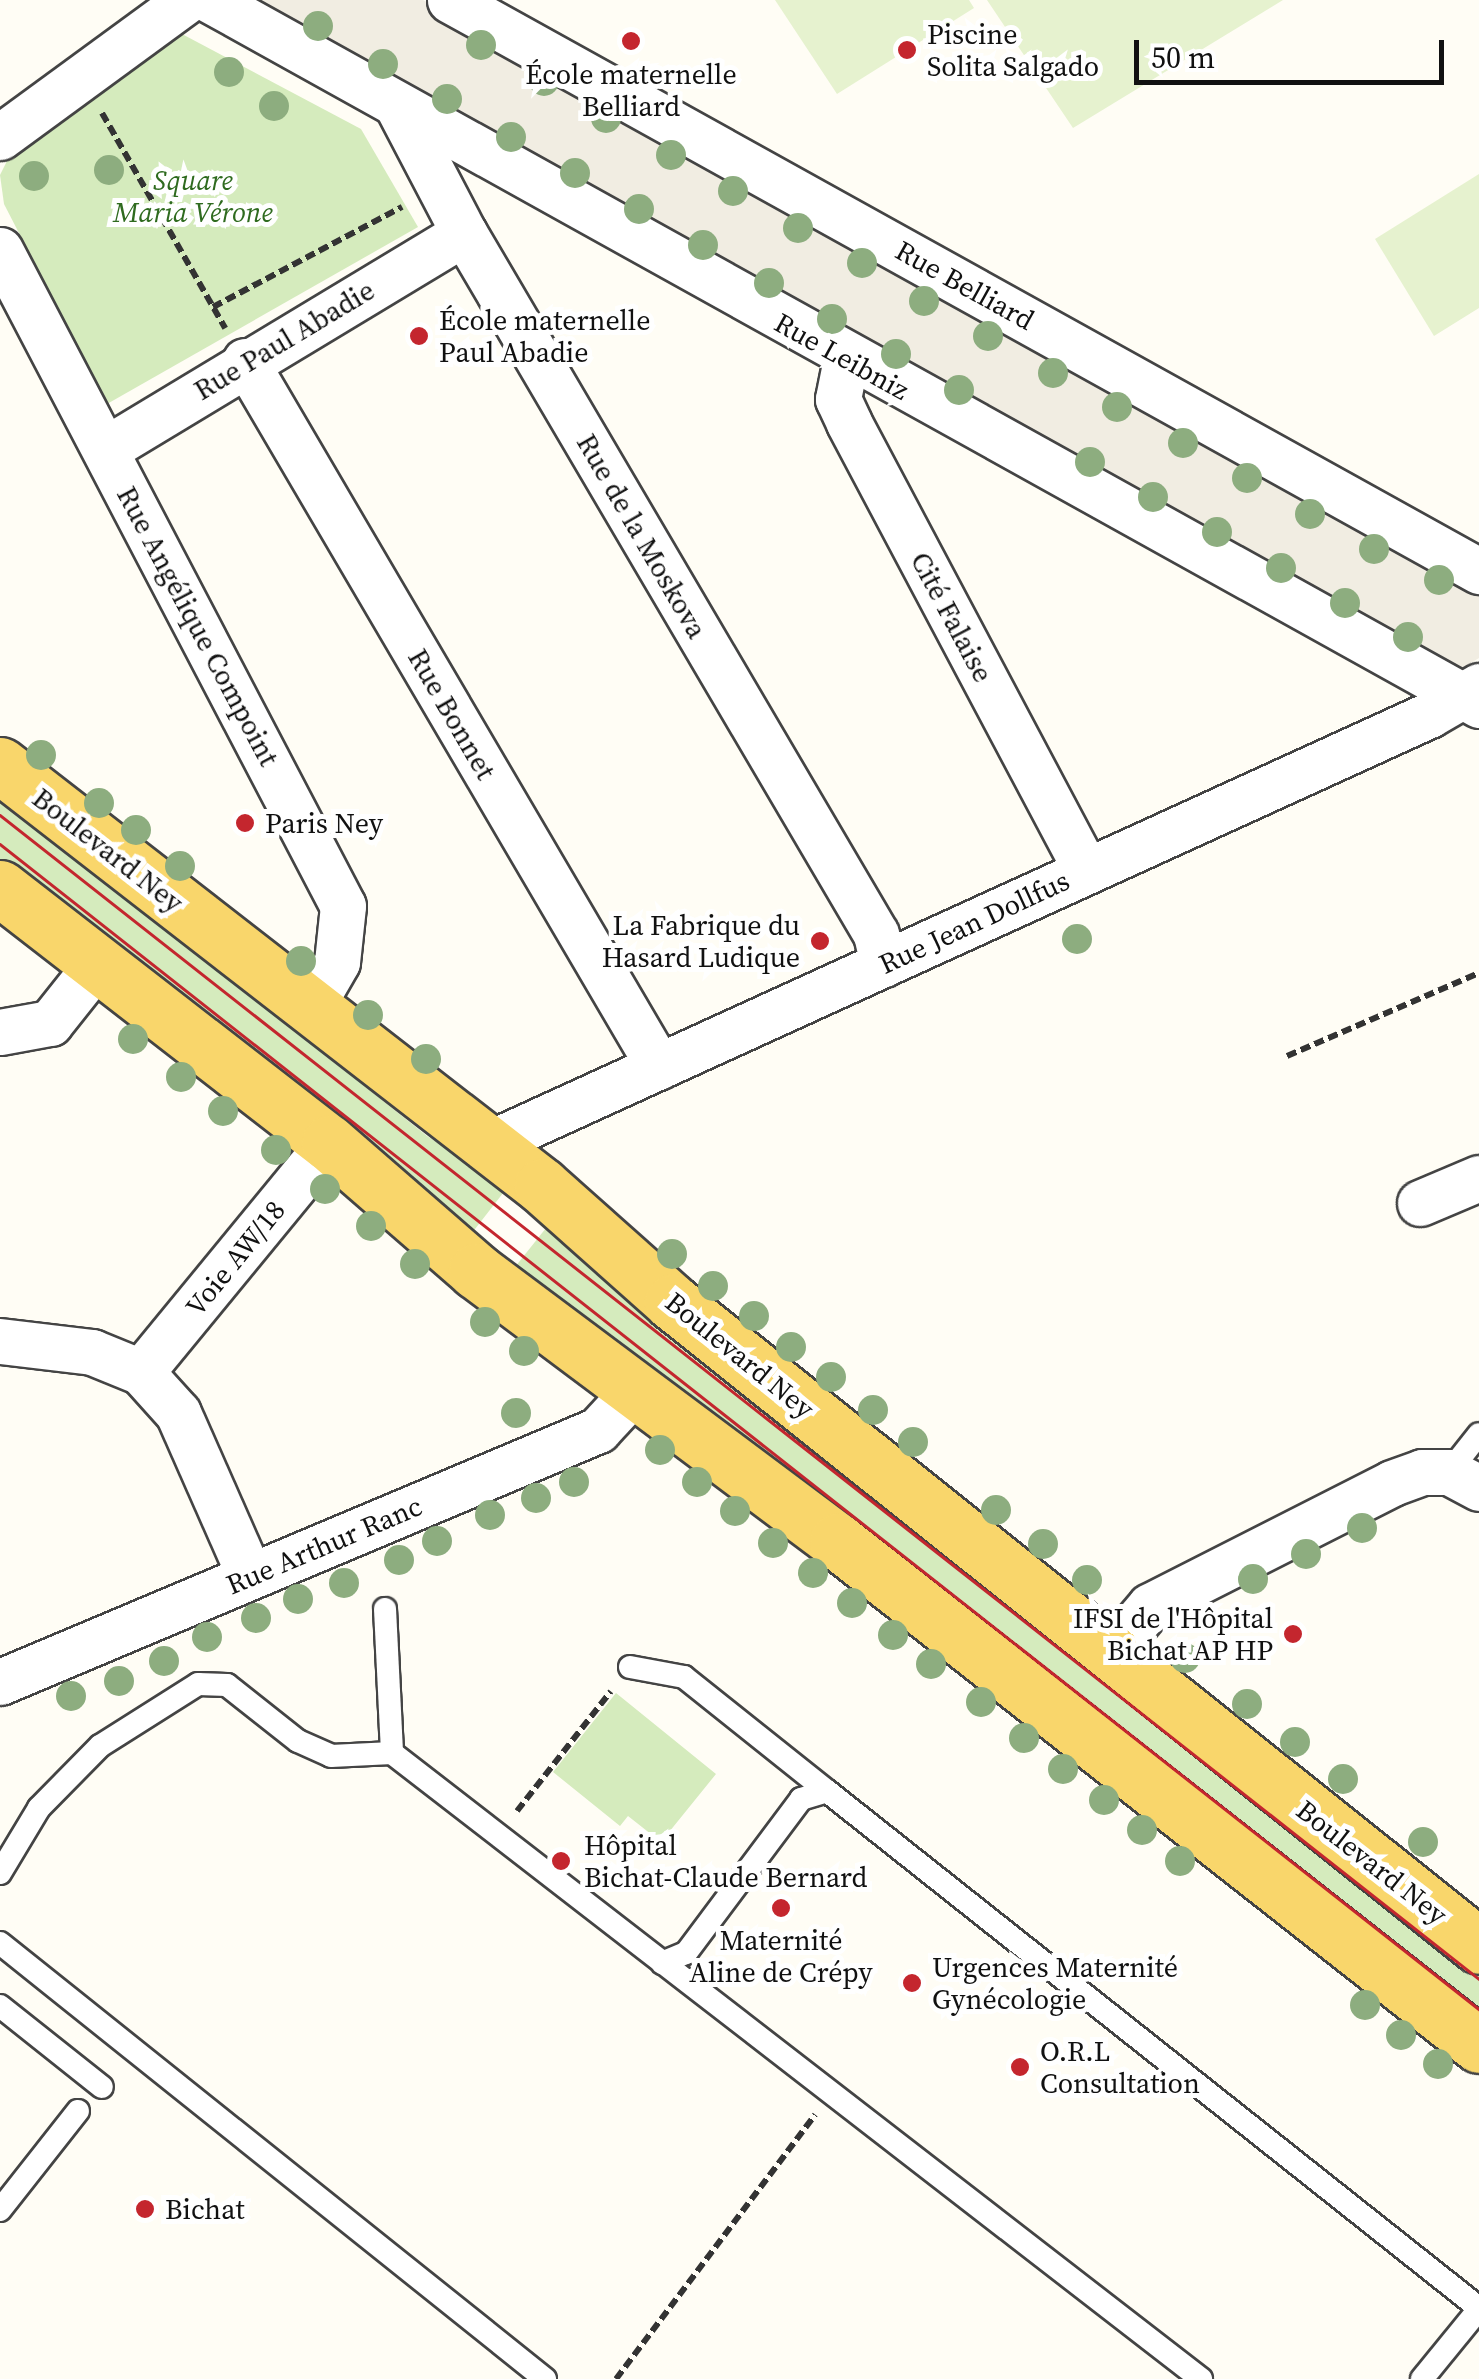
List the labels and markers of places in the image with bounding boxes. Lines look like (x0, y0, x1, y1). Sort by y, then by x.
place label: Piscine Solita Salgado (927, 17, 1099, 83)
marker: École maternelle Belliard (620, 30, 642, 52)
marker: Piscine Solita Salgado (896, 39, 918, 61)
place label: École maternelle Belliard (525, 57, 737, 123)
place label: École maternelle Paul Abadie (439, 303, 650, 369)
marker: École maternelle Paul Abadie (408, 325, 430, 347)
place label: Paris Ney (265, 806, 383, 840)
marker: Paris Ney (234, 812, 256, 834)
place label: La Fabrique du Hasard Ludique (602, 908, 800, 974)
marker: La Fabrique du Hasard Ludique (809, 930, 831, 952)
place label: IFSI de l'Hôpital Bichat AP HP (1073, 1601, 1273, 1667)
marker: IFSI de l'Hôpital Bichat AP HP (1282, 1623, 1304, 1645)
place label: Hôpital Bichat-Claude Bernard (584, 1828, 867, 1894)
marker: Hôpital Bichat-Claude Bernard (548, 1848, 574, 1874)
marker: Maternité Aline de Crépy (770, 1897, 792, 1919)
place label: Maternité Aline de Crépy (689, 1923, 873, 1989)
place label: Urgences Maternité Gynécologie (932, 1950, 1178, 2016)
marker: Urgences Maternité Gynécologie (901, 1972, 923, 1994)
place label: O.R.L Consultation (1040, 2034, 1200, 2100)
marker: O.R.L Consultation (1009, 2056, 1031, 2078)
place label: Bichat (165, 2192, 244, 2226)
marker: Bichat (134, 2198, 156, 2220)

